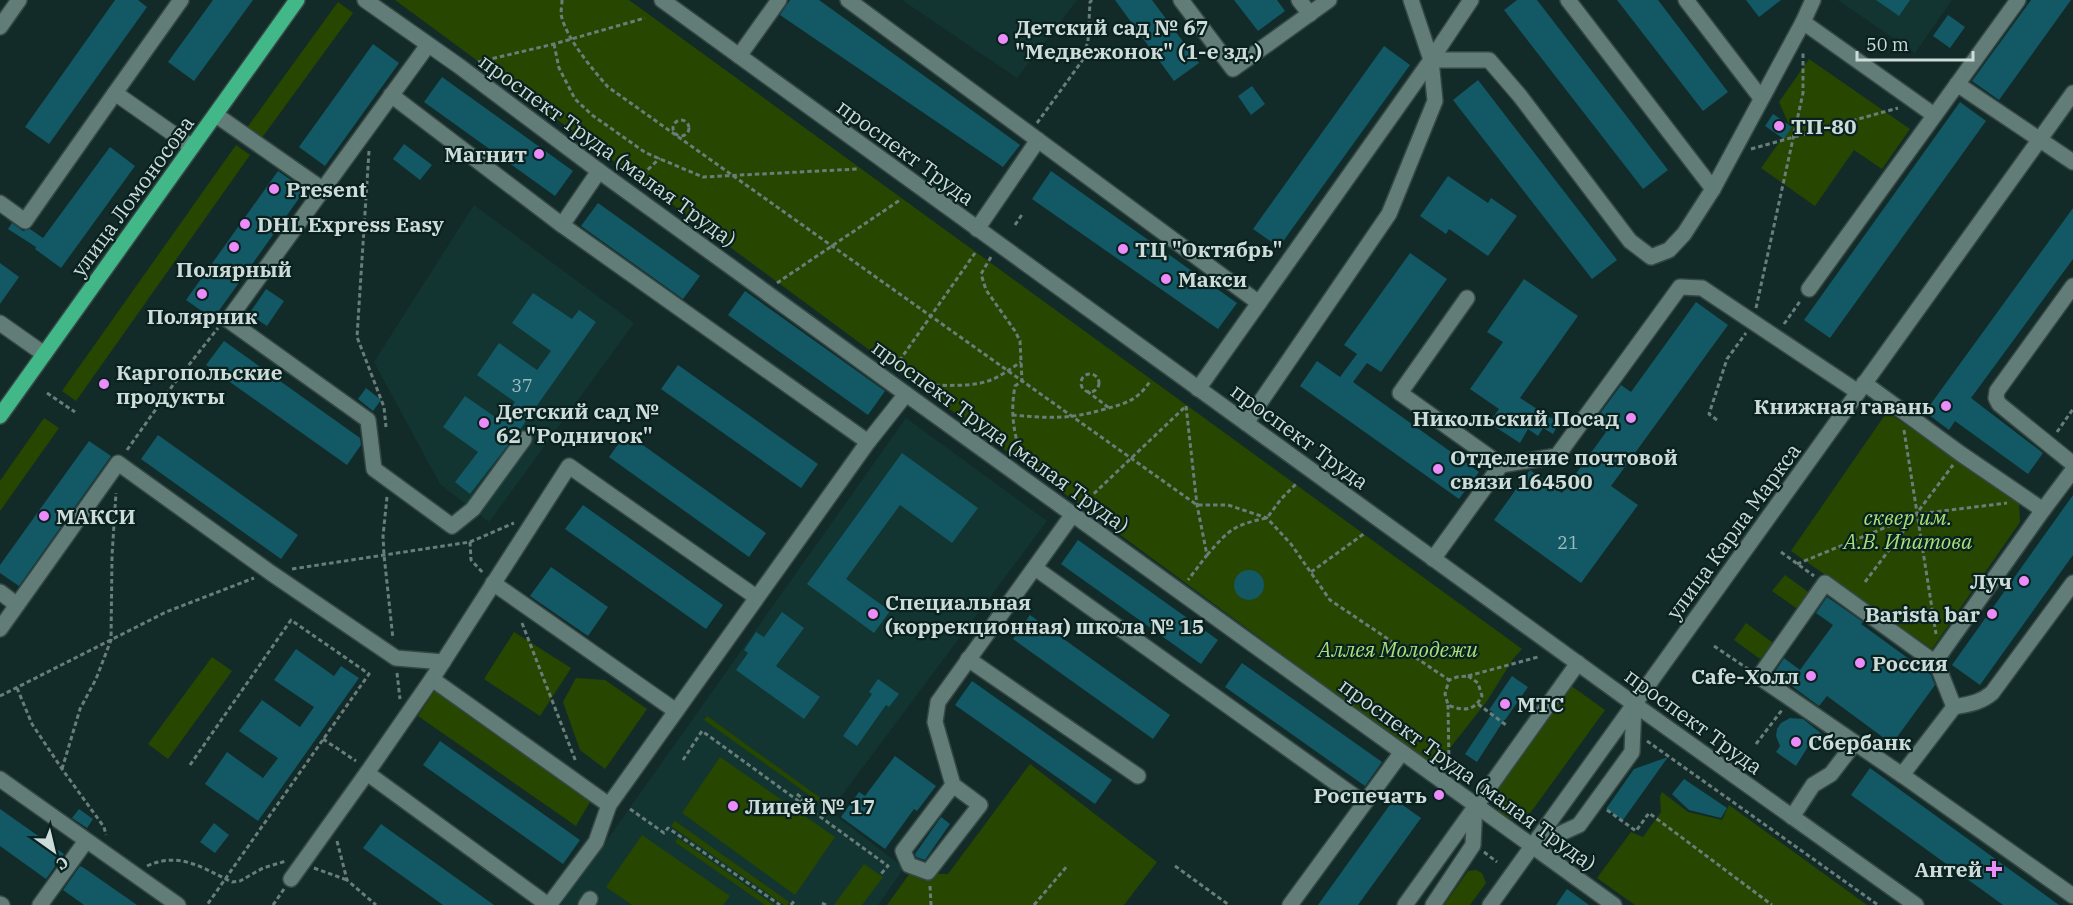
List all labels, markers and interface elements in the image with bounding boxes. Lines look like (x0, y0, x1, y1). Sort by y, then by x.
place label: Детский сад № 67 "Медвежонок" (1-е зд.) (1015, 13, 1262, 65)
scale bar (1857, 24, 1972, 62)
marker: Детский сад № 67 "Медвежонок" (1-е зд.) (996, 32, 1010, 46)
text: 50 m (1866, 33, 1909, 56)
street label: проспект Труда (малая Труда) (474, 47, 742, 253)
street label: проспект Труда (832, 93, 980, 211)
street label: улица Ломоносова (64, 110, 200, 282)
place label: ТП-80 (1791, 112, 1857, 140)
marker: ТП-80 (1772, 119, 1786, 133)
place label: Магнит (444, 140, 527, 168)
marker: Магнит (532, 147, 546, 161)
place label: Present (286, 175, 367, 203)
marker: Present (267, 182, 281, 196)
place label: DHL Express Easy (257, 210, 444, 238)
marker: DHL Express Easy (238, 217, 252, 231)
place label: ТЦ "Октябрь" (1135, 235, 1283, 263)
marker: Полярный (227, 240, 241, 254)
marker: ТЦ "Октябрь" (1116, 242, 1130, 256)
place label: Полярный (176, 255, 292, 283)
place label: Макси (1178, 265, 1247, 293)
marker: Макси (1159, 272, 1173, 286)
marker: Полярник (195, 287, 209, 301)
place label: Полярник (147, 302, 257, 330)
street label: проспект Труда (малая Труда) (867, 333, 1135, 539)
place label: Каргопольские продукты (116, 358, 283, 410)
house number: 37 (511, 374, 533, 397)
marker: Каргопольские продукты (97, 377, 111, 391)
street label: проспект Труда (1226, 377, 1374, 495)
place label: Книжная гавань (1754, 392, 1934, 420)
place label: Детский сад № 62 "Родничок" (496, 397, 659, 449)
marker: Книжная гавань (1939, 399, 1953, 413)
place label: Никольский Посад (1413, 404, 1619, 432)
marker: Никольский Посад (1624, 411, 1638, 425)
marker: Детский сад № 62 "Родничок" (477, 416, 491, 430)
street label: улица Карла Маркса (1660, 437, 1806, 625)
place label: Отделение почтовой связи 164500 (1450, 443, 1678, 495)
marker: Отделение почтовой связи 164500 (1431, 462, 1445, 476)
place label: МАКСИ (56, 502, 136, 530)
park label: сквер им. А.В. Ипатова (1841, 503, 1973, 555)
marker: МАКСИ (37, 509, 51, 523)
house number: 21 (1557, 531, 1579, 554)
place label: Луч (1970, 567, 2012, 595)
marker: Луч (2017, 574, 2031, 588)
place label: Специальная (коррекционная) школа № 15 (885, 588, 1204, 640)
place label: Barista bar (1865, 600, 1981, 628)
marker: Специальная (коррекционная) школа № 15 (866, 607, 880, 621)
marker: Barista bar (1985, 607, 1999, 621)
park label: Аллея Молодежи (1316, 635, 1478, 663)
place label: Россия (1872, 649, 1948, 677)
marker: Россия (1853, 656, 1867, 670)
street label: проспект Труда (1620, 662, 1768, 780)
place label: Cafe-Холл (1691, 662, 1799, 690)
marker: Cafe-Холл (1804, 669, 1818, 683)
street label: проспект Труда (малая Труда) (1334, 671, 1602, 877)
place label: МТС (1517, 690, 1564, 718)
marker: МТС (1498, 697, 1512, 711)
place label: Сбербанк (1808, 728, 1911, 756)
marker: Сбербанк (1789, 735, 1803, 749)
place label: Роспечать (1314, 781, 1427, 809)
marker: Роспечать (1432, 788, 1446, 802)
place label: Лицей № 17 (745, 792, 875, 820)
marker: Лицей № 17 (726, 799, 740, 813)
north arrow (24, 821, 84, 881)
text: С (52, 852, 72, 875)
place label: Антей (1914, 855, 1982, 883)
marker: Антей (1987, 862, 2001, 876)

